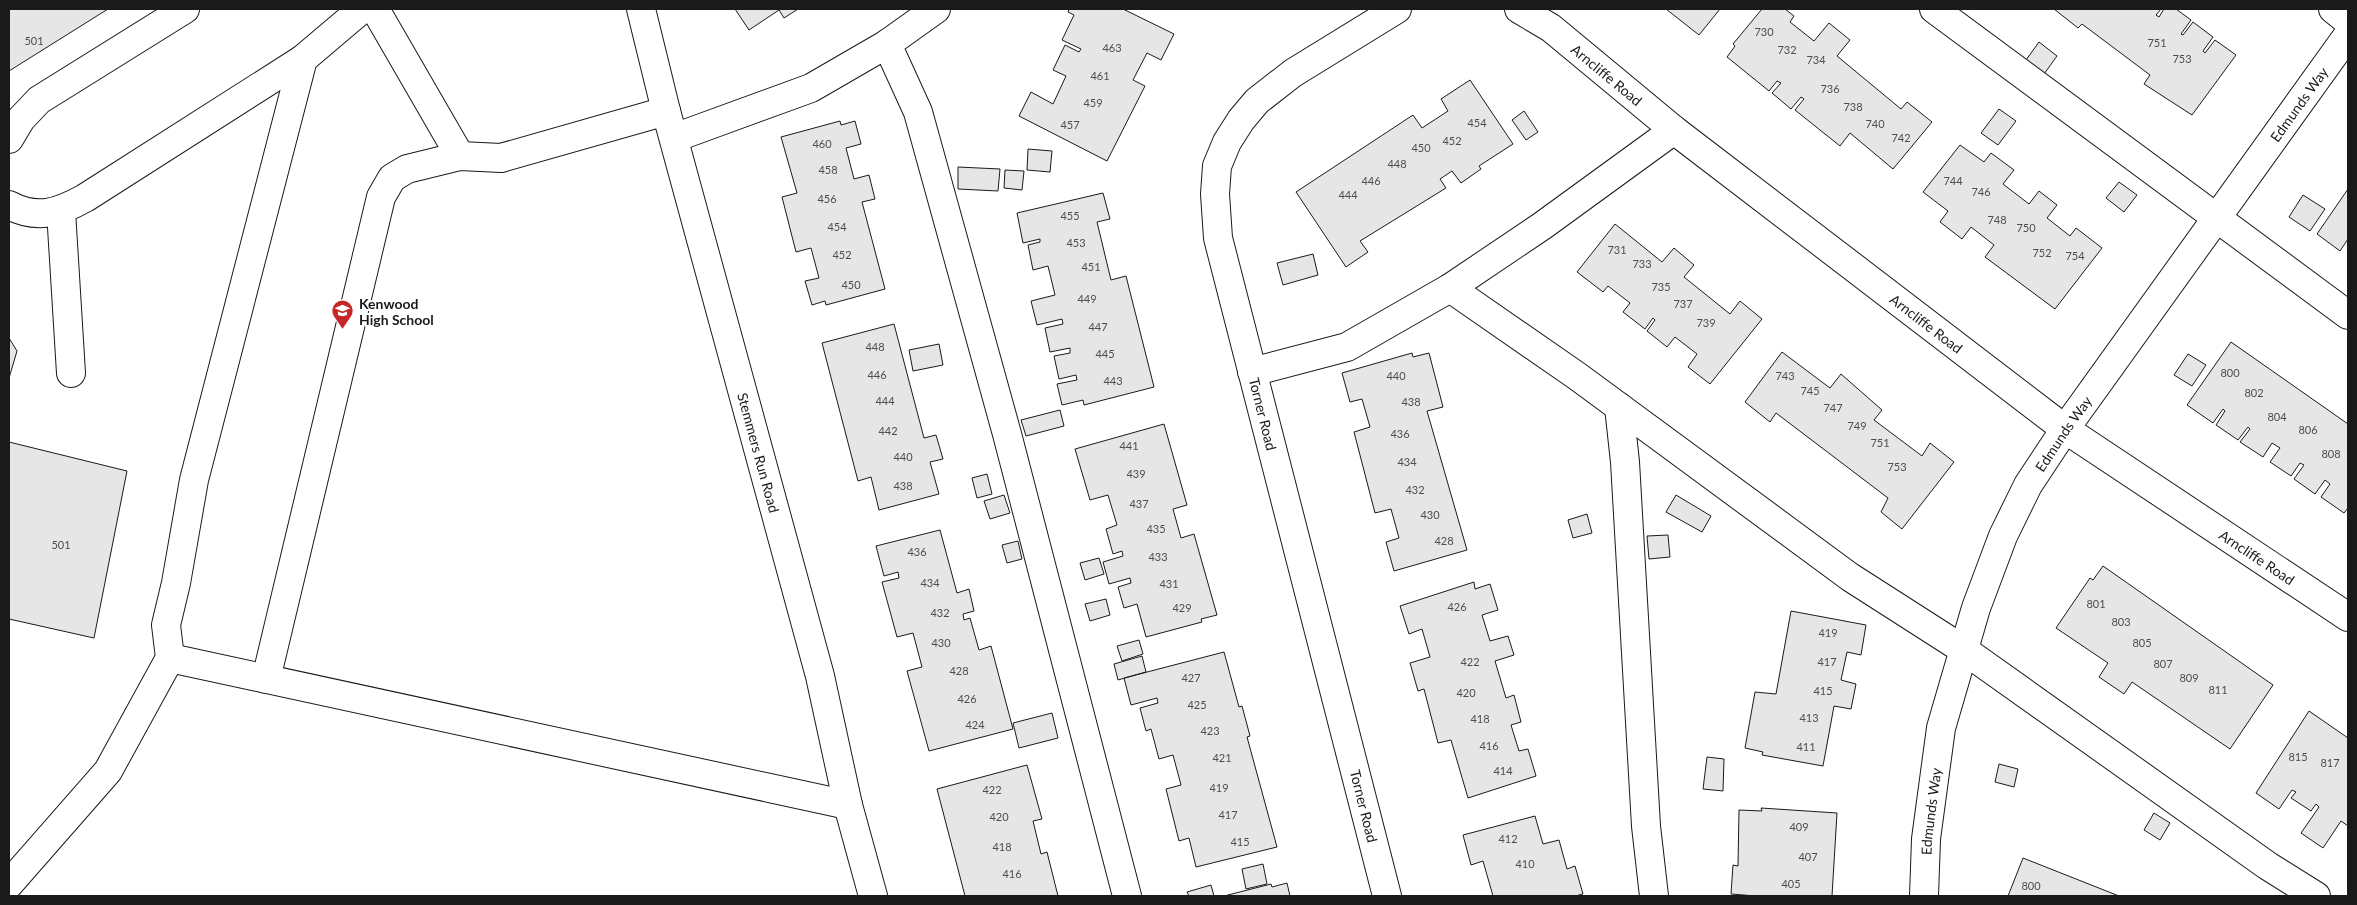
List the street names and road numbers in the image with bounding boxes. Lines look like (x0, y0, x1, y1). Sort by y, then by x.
street label: Arncliffe Road (1568, 40, 1646, 109)
street label: Edmunds Way (2266, 63, 2331, 145)
street label: Arncliffe Road (1887, 290, 1966, 356)
street label: Torner Road (1246, 376, 1280, 452)
street label: Stemmers Run Road (735, 391, 784, 514)
street label: Edmunds Way (2031, 392, 2095, 474)
street label: Arncliffe Road (2216, 526, 2298, 588)
street label: Edmunds Way (1917, 766, 1944, 855)
street label: Torner Road (1347, 768, 1381, 844)

